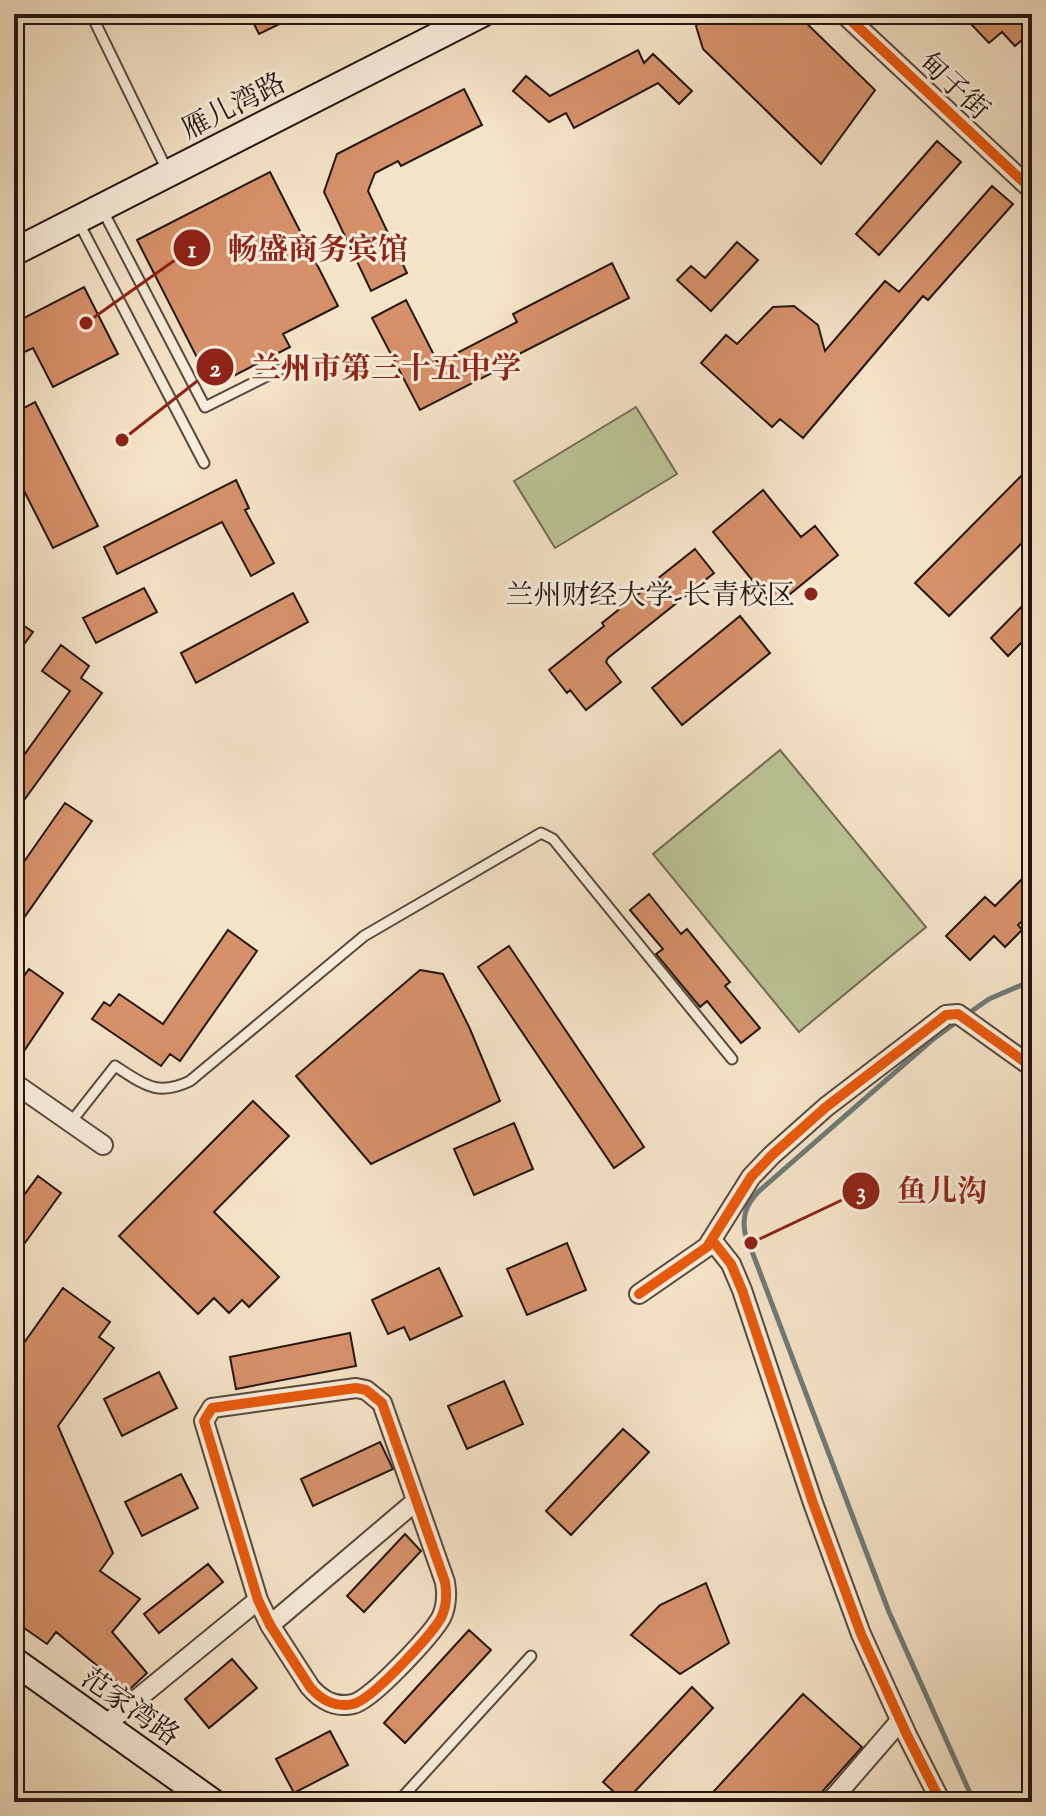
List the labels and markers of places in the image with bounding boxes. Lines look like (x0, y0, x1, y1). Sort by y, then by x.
callout: 畅盛商务宾馆 (172, 221, 424, 275)
callout: 兰州市第三十五中学 (195, 340, 537, 394)
place label: 兰州财经大学-长青校区 (505, 577, 795, 617)
marker: 兰州财经大学-长青校区 (802, 585, 820, 603)
callout: 鱼儿沟 (841, 1164, 1003, 1218)

